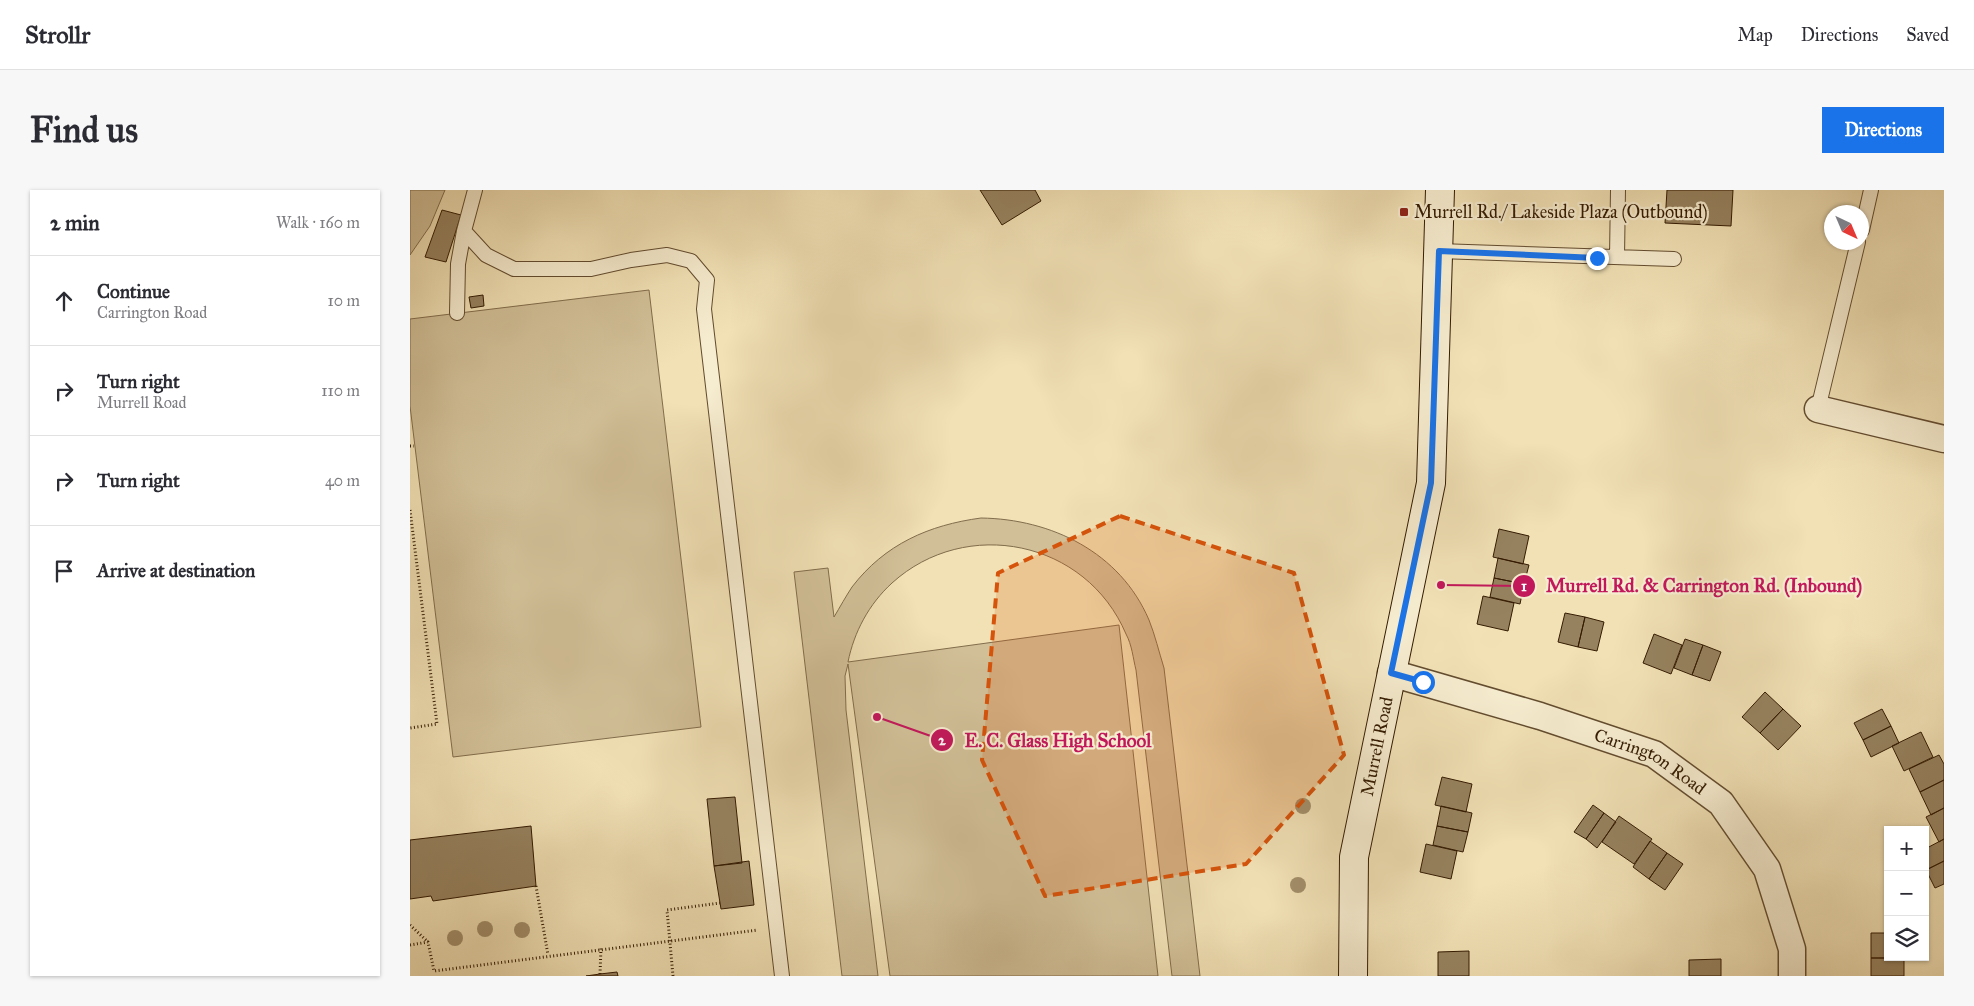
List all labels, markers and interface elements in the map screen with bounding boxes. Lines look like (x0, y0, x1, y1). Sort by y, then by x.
text: Strollr (25, 20, 90, 50)
text: Map (1737, 24, 1773, 46)
text: Directions (1801, 24, 1878, 46)
text: Saved (1906, 24, 1949, 46)
button: Directions (1822, 107, 1944, 153)
text: Find us (30, 109, 138, 152)
place label: Murrell Rd./ Lakeside Plaza (Outbound) (1414, 201, 1708, 224)
north arrow (1824, 205, 1869, 250)
marker: Murrell Rd./ Lakeside Plaza (Outbound) (1398, 206, 1410, 218)
text: 2 min (50, 210, 100, 236)
text: Walk · 160 m (276, 213, 360, 232)
route end (1586, 247, 1609, 270)
text: Continue (97, 280, 170, 303)
icon: ahead (50, 287, 78, 315)
text: 10 m (328, 291, 360, 310)
text: Carrington Road (97, 303, 207, 322)
text: Turn right (97, 370, 180, 393)
icon: right (50, 377, 78, 405)
text: 110 m (321, 381, 360, 400)
text: Murrell Road (97, 393, 187, 412)
icon: right (50, 467, 78, 495)
text: Turn right (97, 469, 180, 492)
text: 40 m (325, 471, 360, 490)
icon: arrive (50, 557, 78, 585)
text: Arrive at destination (97, 559, 255, 582)
callout: Murrell Rd. & Carrington Rd. (Inbound) (1511, 569, 1872, 603)
text: Murrell Rd. & Carrington Rd. (Inbound) (1546, 574, 1862, 598)
text: 1 (1521, 577, 1527, 595)
route start (1412, 671, 1435, 694)
street label: Murrell Road (1356, 695, 1398, 798)
callout: E. C. Glass High School (930, 723, 1162, 757)
street label: Carrington Road (1591, 724, 1710, 799)
text: E. C. Glass High School (965, 729, 1152, 753)
text: 2 (938, 731, 946, 749)
map controls (1884, 826, 1929, 961)
button: + (1884, 826, 1929, 871)
button: − (1884, 871, 1929, 916)
button: layers (1884, 916, 1929, 961)

